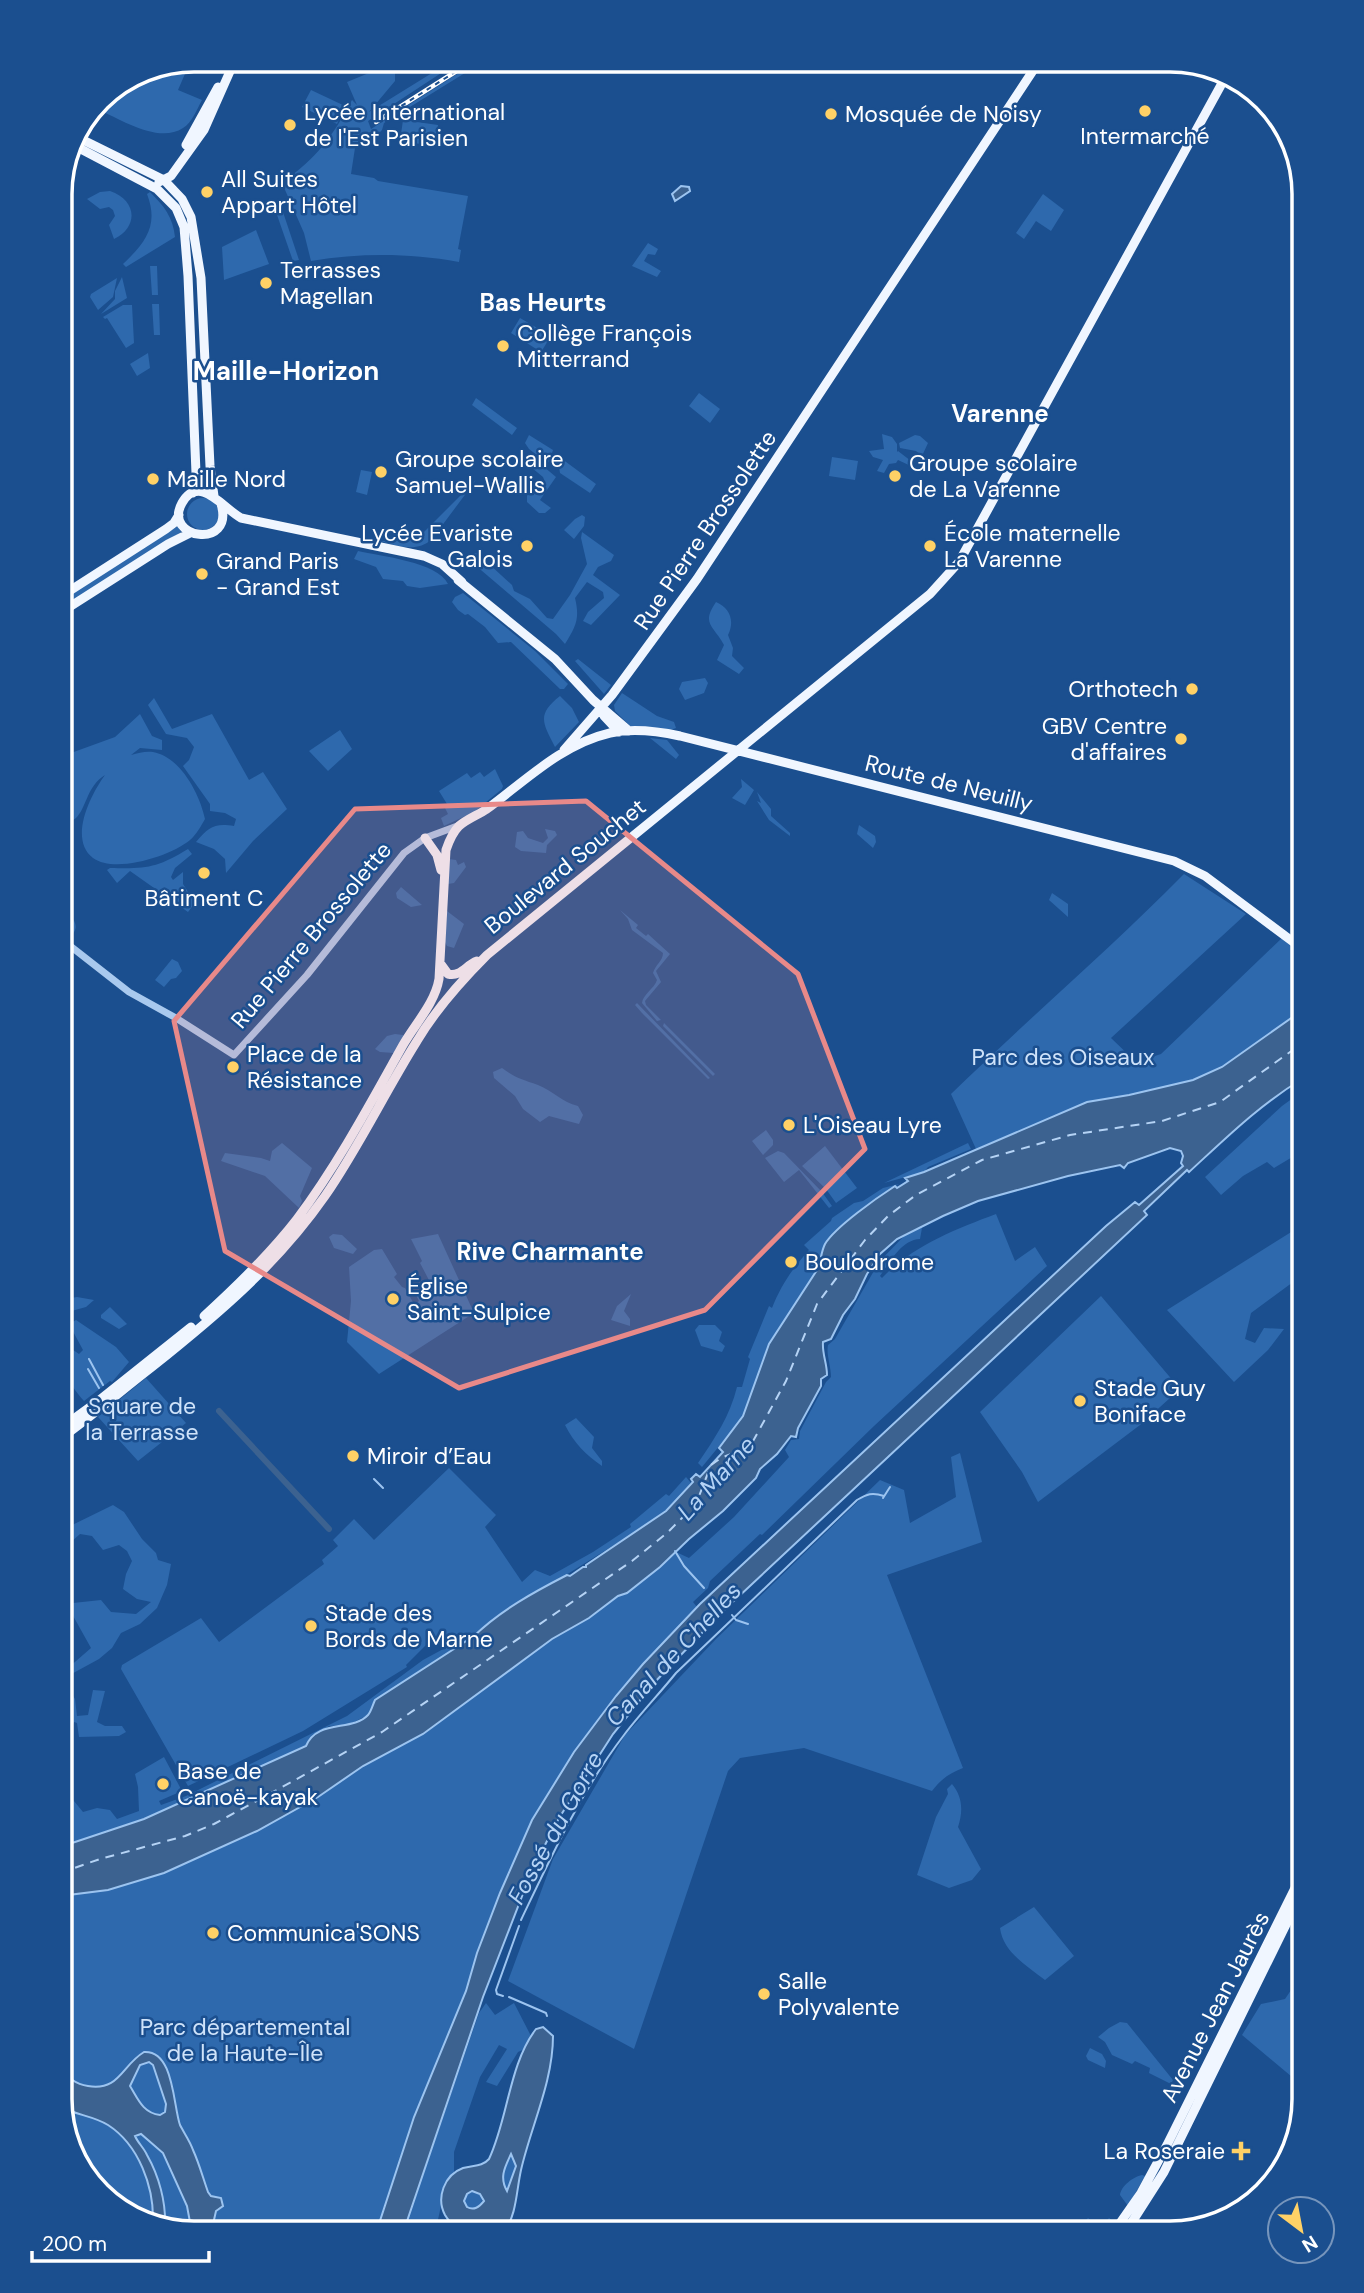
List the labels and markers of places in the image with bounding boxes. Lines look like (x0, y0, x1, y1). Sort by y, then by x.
place label: Lycée International de l'Est Parisien (304, 97, 505, 153)
place label: Mosquée de Noisy (845, 99, 1042, 129)
marker: Intermarché (1137, 103, 1153, 119)
marker: Mosquée de Noisy (823, 106, 839, 122)
marker: Lycée International de l'Est Parisien (282, 117, 298, 133)
place label: Intermarché (1080, 121, 1210, 151)
place label: All Suites Appart Hôtel (221, 164, 357, 220)
marker: All Suites Appart Hôtel (199, 184, 215, 200)
place label: Terrasses Magellan (280, 255, 381, 311)
marker: Terrasses Magellan (258, 275, 274, 291)
place label: Collège François Mitterrand (517, 318, 692, 374)
marker: Collège François Mitterrand (495, 338, 511, 354)
place label: Groupe scolaire Samuel-Wallis (395, 444, 564, 500)
place label: Groupe scolaire de La Varenne (909, 448, 1078, 504)
place label: Maille Nord (167, 464, 286, 494)
marker: Groupe scolaire Samuel-Wallis (373, 464, 389, 480)
marker: Groupe scolaire de La Varenne (887, 468, 903, 484)
marker: Maille Nord (145, 471, 161, 487)
place label: Lycée Evariste Galois (361, 518, 513, 574)
place label: École maternelle La Varenne (944, 518, 1121, 574)
marker: Lycée Evariste Galois (519, 538, 535, 554)
marker: École maternelle La Varenne (922, 538, 938, 554)
place label: Grand Paris - Grand Est (216, 546, 340, 602)
marker: Grand Paris - Grand Est (194, 566, 210, 582)
place label: Orthotech (1068, 674, 1178, 704)
marker: Orthotech (1184, 681, 1200, 697)
place label: GBV Centre d'affaires (1042, 711, 1167, 767)
marker: GBV Centre d'affaires (1173, 731, 1189, 747)
marker: Bâtiment C (196, 865, 212, 881)
place label: Bâtiment C (145, 883, 263, 913)
place label: Place de la Résistance (247, 1039, 362, 1095)
marker: Place de la Résistance (225, 1059, 241, 1075)
place label: L'Oiseau Lyre (803, 1110, 942, 1140)
marker: L'Oiseau Lyre (781, 1117, 797, 1133)
place label: Boulodrome (805, 1247, 934, 1277)
marker: Boulodrome (783, 1254, 799, 1270)
place label: Église Saint-Sulpice (407, 1271, 551, 1327)
marker: Église Saint-Sulpice (385, 1291, 401, 1307)
place label: Stade Guy Boniface (1094, 1373, 1206, 1429)
marker: Stade Guy Boniface (1072, 1393, 1088, 1409)
place label: Miroir d’Eau (367, 1441, 492, 1471)
marker: Miroir d’Eau (345, 1448, 361, 1464)
place label: Stade des Bords de Marne (325, 1598, 493, 1654)
marker: Stade des Bords de Marne (303, 1618, 319, 1634)
place label: Base de Canoë-kayak (177, 1756, 319, 1812)
marker: Base de Canoë-kayak (155, 1776, 171, 1792)
place label: Communica'SONS (227, 1918, 420, 1948)
marker: Communica'SONS (205, 1925, 221, 1941)
place label: Salle Polyvalente (778, 1966, 899, 2022)
marker: Salle Polyvalente (756, 1986, 772, 2002)
place label: La Roseraie (1103, 2136, 1225, 2166)
marker: La Roseraie (1231, 2141, 1251, 2161)

